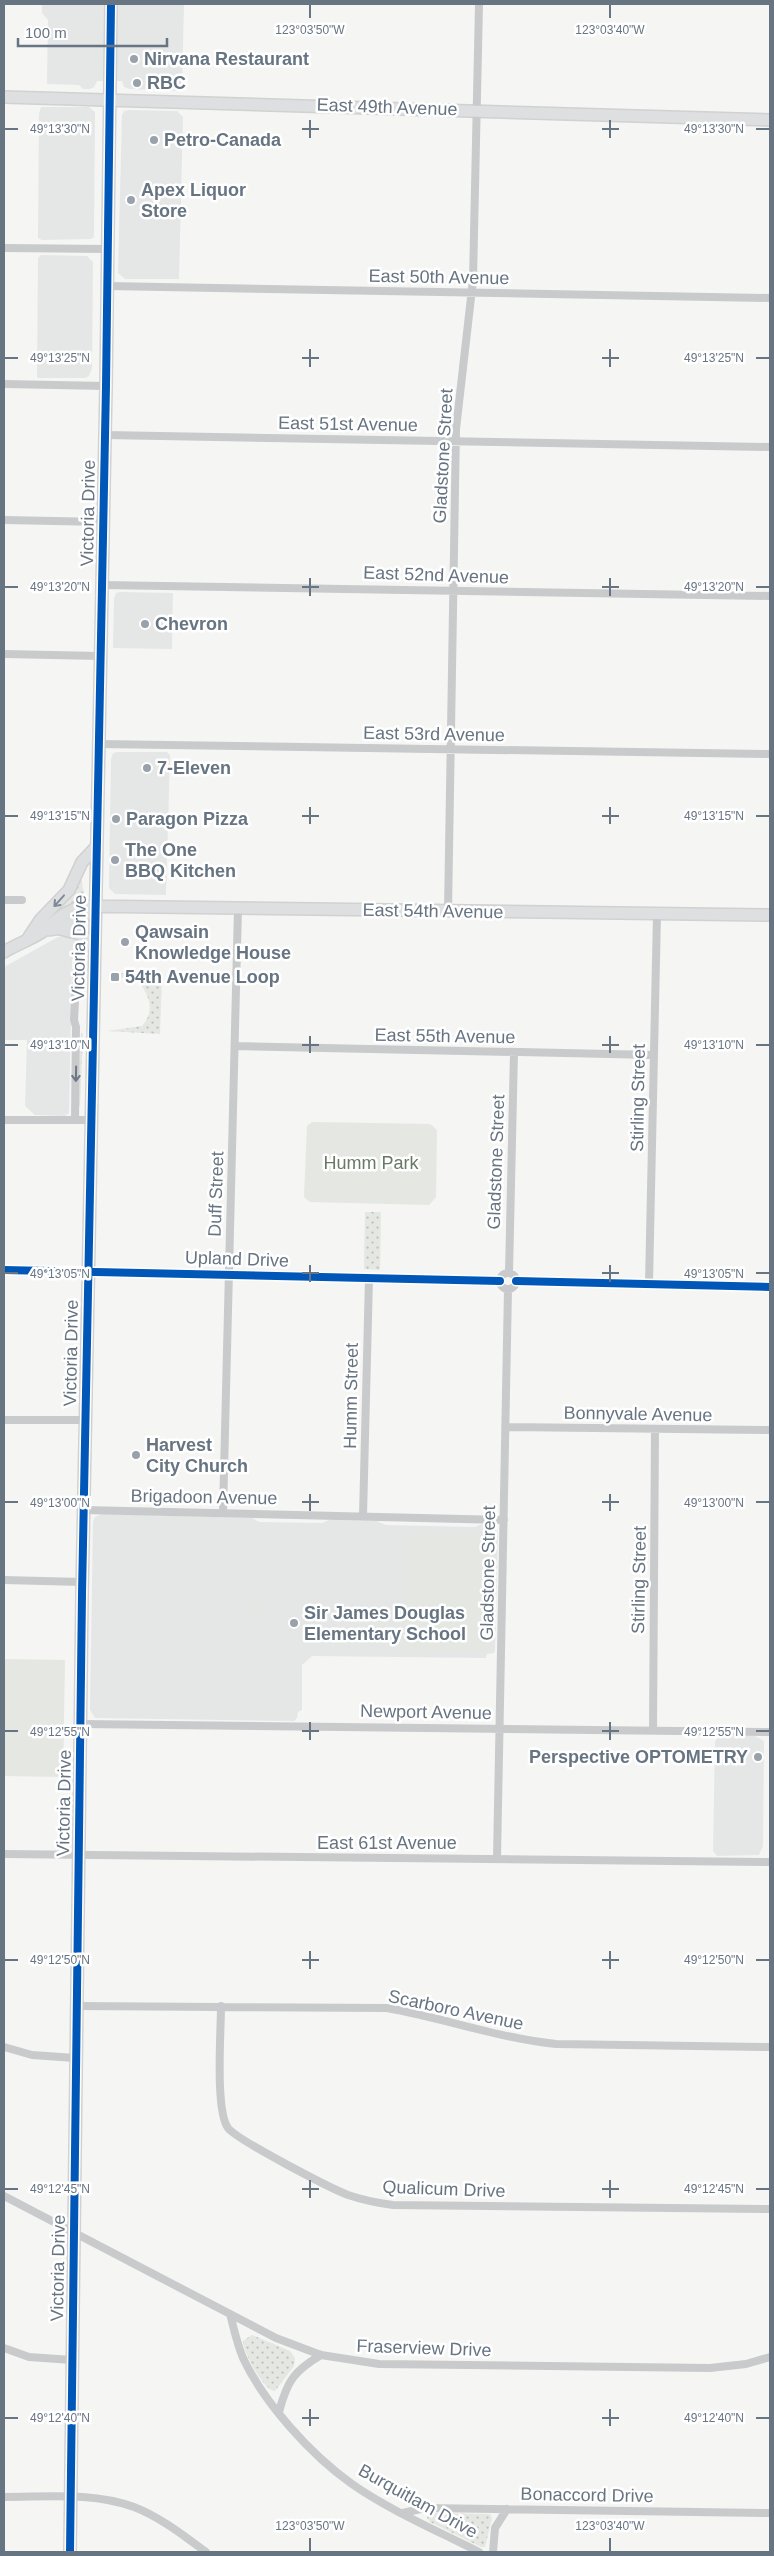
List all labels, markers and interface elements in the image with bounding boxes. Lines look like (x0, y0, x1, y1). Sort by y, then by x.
scale bar (18, 15, 166, 47)
text: 123°03'50"W (275, 23, 345, 37)
text: 123°03'40"W (575, 23, 645, 37)
text: 100 m (25, 24, 67, 41)
place label: Nirvana Restaurant (144, 49, 309, 69)
marker: Nirvana Restaurant (128, 53, 140, 65)
place label: RBC (147, 73, 186, 93)
marker: RBC (131, 77, 143, 89)
street label: East 49th Avenue (316, 95, 458, 119)
text: 49°13'30"N (30, 122, 90, 136)
text: 49°13'30"N (684, 122, 744, 136)
place label: Petro-Canada (164, 130, 282, 150)
marker: Petro-Canada (148, 134, 160, 146)
place label: Apex Liquor Store (141, 180, 246, 221)
marker: Apex Liquor Store (125, 194, 137, 206)
street label: East 50th Avenue (368, 266, 510, 288)
text: 49°13'25"N (30, 351, 90, 365)
text: 49°13'25"N (684, 351, 744, 365)
street label: Gladstone Street (429, 388, 457, 524)
street label: East 51st Avenue (278, 413, 418, 435)
street label: Victoria Drive (77, 459, 99, 567)
street label: East 52nd Avenue (363, 562, 509, 588)
text: 49°13'20"N (30, 580, 90, 594)
text: 49°13'20"N (684, 580, 744, 594)
place label: Chevron (155, 614, 228, 634)
marker: Chevron (139, 618, 151, 630)
street label: East 53rd Avenue (363, 723, 505, 745)
place label: 7-Eleven (157, 758, 231, 778)
marker: 7-Eleven (141, 762, 153, 774)
text: 49°13'15"N (30, 809, 90, 823)
place label: Paragon Pizza (126, 809, 249, 829)
text: 49°13'15"N (684, 809, 744, 823)
marker: Paragon Pizza (110, 813, 122, 825)
place label: The One BBQ Kitchen (125, 840, 236, 881)
marker: The One BBQ Kitchen (109, 854, 121, 866)
one-way arrow (53, 894, 65, 907)
street label: Victoria Drive (68, 894, 90, 1002)
street label: East 54th Avenue (362, 900, 504, 922)
place label: Qawsain Knowledge House (135, 922, 291, 963)
marker: Qawsain Knowledge House (119, 936, 131, 948)
place label: 54th Avenue Loop (125, 967, 280, 987)
marker: 54th Avenue Loop (109, 971, 121, 983)
street label: East 55th Avenue (374, 1025, 516, 1047)
text: 49°13'10"N (30, 1038, 90, 1052)
text: 49°13'10"N (684, 1038, 744, 1052)
street label: Stirling Street (627, 1044, 649, 1152)
one-way arrow (71, 1065, 81, 1081)
street label: Gladstone Street (484, 1094, 508, 1230)
street label: Duff Street (205, 1151, 227, 1237)
park label: Humm Park (323, 1153, 420, 1173)
street label: Upland Drive (185, 1247, 289, 1271)
text: 49°13'05"N (30, 1267, 90, 1281)
text: 49°13'05"N (684, 1267, 744, 1281)
street label: Victoria Drive (60, 1299, 82, 1407)
street label: Humm Street (340, 1343, 362, 1449)
street label: Bonnyvale Avenue (563, 1403, 713, 1425)
place label: Harvest City Church (146, 1435, 248, 1476)
marker: Harvest City Church (130, 1449, 142, 1461)
street label: Brigadoon Avenue (130, 1486, 278, 1508)
text: 49°13'00"N (30, 1496, 90, 1510)
text: 49°13'00"N (684, 1496, 744, 1510)
street label: Gladstone Street (477, 1505, 499, 1641)
street label: Stirling Street (628, 1526, 650, 1634)
place label: Sir James Douglas Elementary School (304, 1603, 466, 1644)
marker: Sir James Douglas Elementary School (288, 1617, 300, 1629)
street label: Newport Avenue (360, 1701, 492, 1723)
text: 49°12'55"N (30, 1725, 90, 1739)
text: 49°12'55"N (684, 1725, 744, 1739)
place label: Perspective OPTOMETRY (529, 1747, 748, 1767)
street label: Victoria Drive (53, 1749, 75, 1857)
marker: Perspective OPTOMETRY (752, 1751, 764, 1763)
street label: East 61st Avenue (317, 1833, 457, 1853)
text: 49°12'50"N (30, 1953, 90, 1967)
text: 49°12'50"N (684, 1953, 744, 1967)
street label: Scarboro Avenue (387, 1986, 525, 2034)
street label: Qualicum Drive (382, 2177, 506, 2201)
text: 49°12'45"N (30, 2182, 90, 2196)
text: 49°12'45"N (684, 2182, 744, 2196)
street label: Victoria Drive (47, 2214, 69, 2322)
street label: Fraserview Drive (356, 2336, 492, 2360)
text: 49°12'40"N (30, 2411, 90, 2425)
text: 49°12'40"N (684, 2411, 744, 2425)
street label: Burquitlam Drive (355, 2460, 481, 2542)
street label: Bonaccord Drive (520, 2484, 654, 2506)
text: 123°03'50"W (275, 2519, 345, 2533)
text: 123°03'40"W (575, 2519, 645, 2533)

